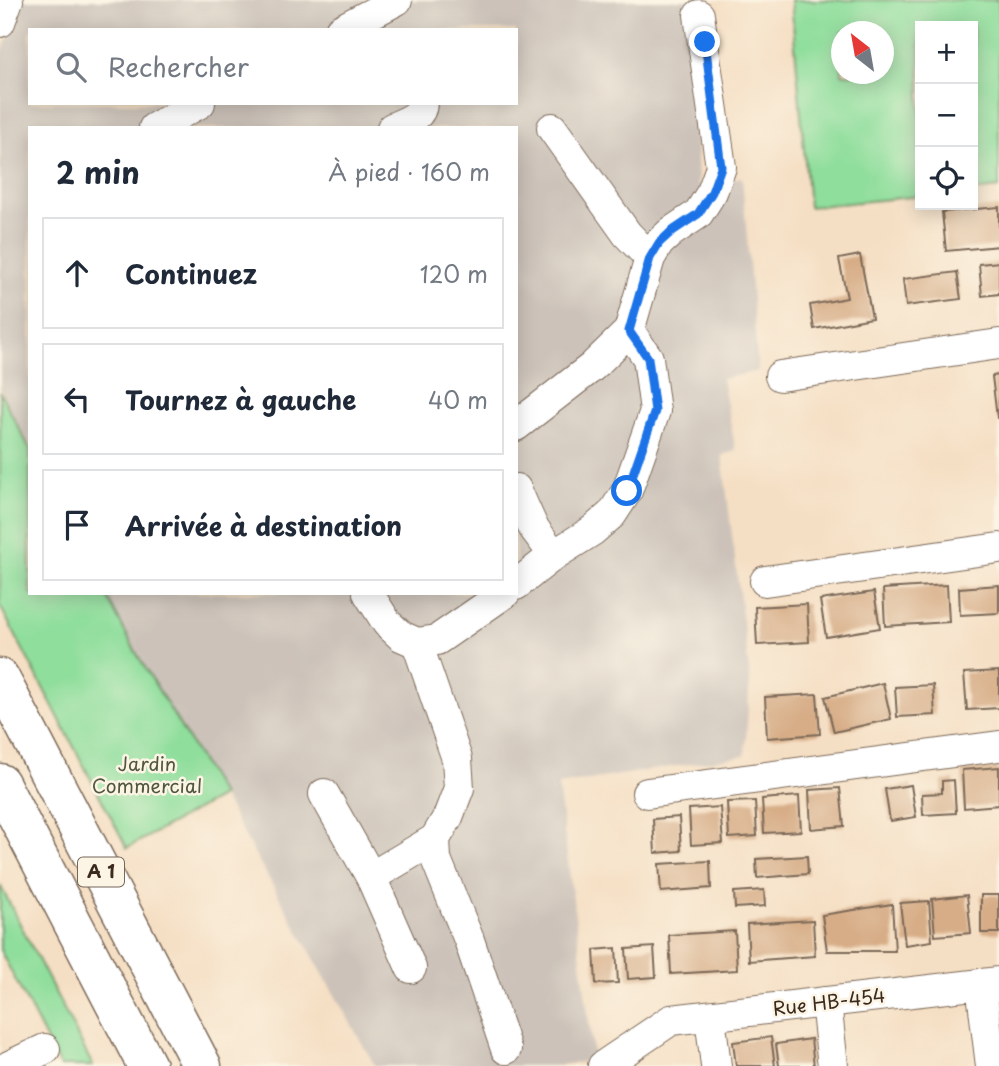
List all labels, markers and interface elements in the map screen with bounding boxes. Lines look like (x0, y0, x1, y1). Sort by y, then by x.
north arrow (831, 21, 894, 84)
map controls (915, 21, 978, 210)
button: + (915, 21, 978, 84)
route end (689, 26, 720, 57)
search box (28, 28, 518, 105)
text: Rechercher (108, 47, 249, 86)
icon: search (52, 48, 90, 86)
button: − (915, 84, 978, 147)
button: locate (915, 147, 978, 210)
text: 2 min (56, 149, 140, 194)
text: À pied · 160 m (328, 154, 490, 189)
icon: ahead (58, 254, 96, 292)
text: Continuez (125, 254, 257, 293)
text: 120 m (420, 256, 488, 291)
icon: left (58, 380, 96, 418)
text: Tournez à gauche (125, 380, 356, 419)
text: 40 m (428, 382, 488, 417)
route start (611, 475, 642, 506)
icon: arrive (58, 506, 96, 544)
text: Arrivée à destination (125, 506, 402, 545)
park label: Jardin Commercial (92, 749, 202, 799)
road number: A 1 (78, 858, 124, 886)
street label: Rue HB-454 (771, 980, 887, 1022)

